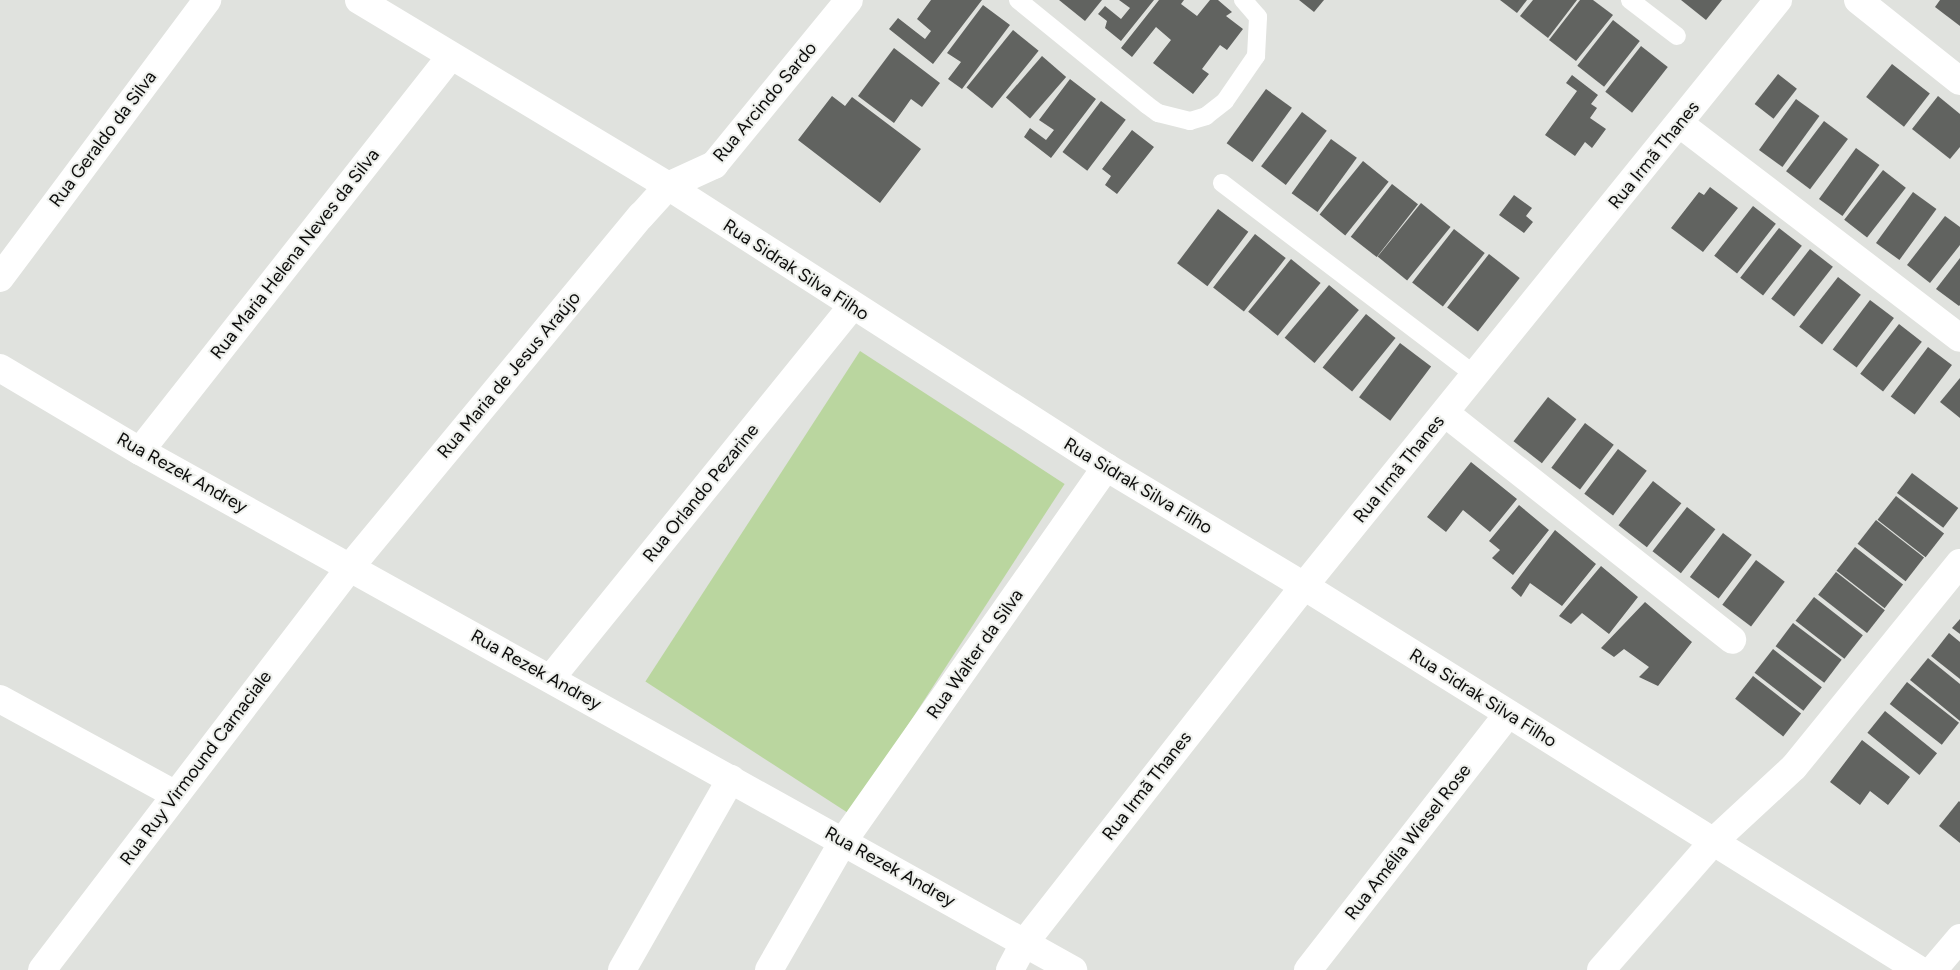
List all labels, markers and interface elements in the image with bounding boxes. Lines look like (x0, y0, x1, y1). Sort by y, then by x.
street label: Rua Arcindo Sardo (709, 38, 821, 166)
street label: Rua Geraldo da Silva (45, 67, 161, 211)
street label: Rua Irmã Thanes (1604, 97, 1704, 213)
street label: Rua Maria Helena Neves da Silva (206, 144, 384, 364)
street label: Rua Sidrak Silva Filho (719, 215, 873, 325)
street label: Rua Maria de Jesus Araújo (433, 287, 585, 463)
street label: Rua Irmã Thanes (1349, 411, 1449, 527)
street label: Rua Orlando Pezarine (639, 419, 763, 567)
street label: Rua Rezek Andrey (113, 428, 251, 518)
street label: Rua Sidrak Silva Filho (1060, 433, 1216, 539)
street label: Rua Walter da Silva (922, 585, 1028, 723)
street label: Rua Rezek Andrey (467, 625, 605, 715)
street label: Rua Sidrak Silva Filho (1405, 644, 1561, 752)
street label: Rua Ruy Virmound Carnaciale (116, 666, 276, 870)
street label: Rua Irmã Thanes (1098, 727, 1196, 845)
street label: Rua Amélia Wiesel Rose (1340, 760, 1476, 924)
street label: Rua Rezek Andrey (821, 822, 959, 912)

